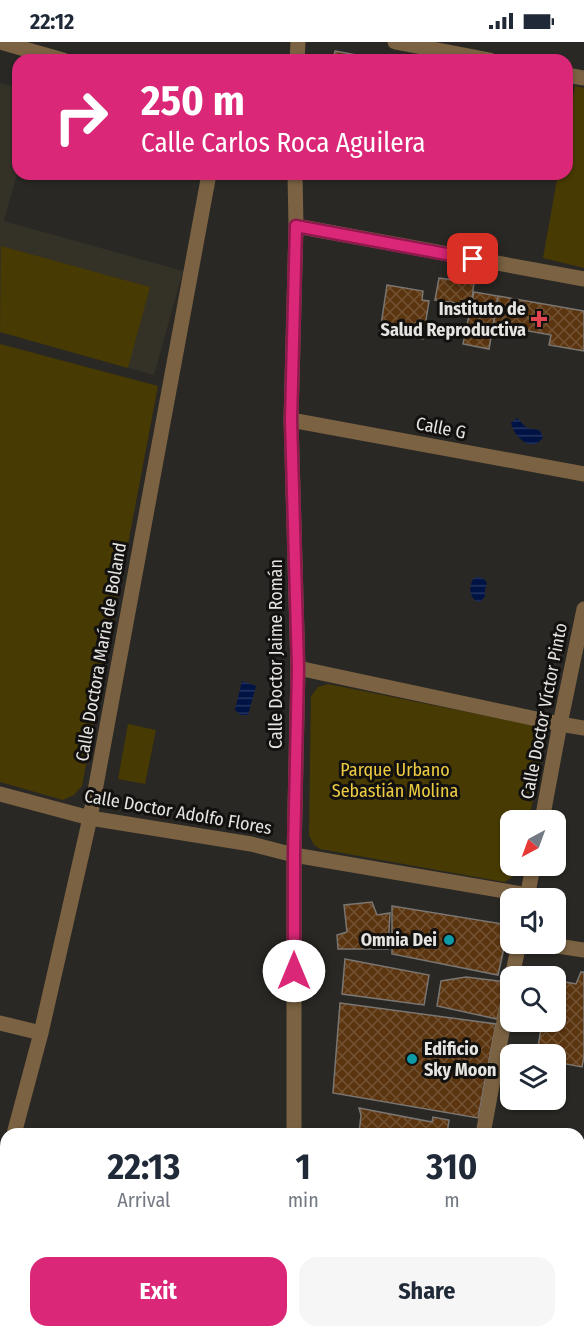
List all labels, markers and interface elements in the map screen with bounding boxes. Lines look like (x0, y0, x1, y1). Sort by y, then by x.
text: 22:12 (30, 8, 74, 35)
text: 250 m (141, 76, 245, 126)
icon: right (42, 78, 120, 156)
text: Calle Carlos Roca Aguilera (141, 127, 425, 159)
pin (447, 233, 498, 284)
icon: arrive (456, 242, 489, 275)
place label: Instituto de Salud Reproductiva (381, 298, 526, 341)
marker: Instituto de Salud Reproductiva (530, 310, 548, 328)
street label: Calle G (414, 412, 468, 444)
street label: Calle Doctora María de Boland (71, 541, 131, 763)
street label: Calle Doctor Jaime Román (265, 559, 287, 749)
street label: Calle Doctor Víctor Pinto (516, 621, 572, 801)
park label: Parque Urbano Sebastián Molina (332, 759, 458, 802)
street label: Calle Doctor Adolfo Flores (83, 785, 274, 839)
north arrow (500, 810, 566, 876)
map controls (500, 810, 566, 1110)
button: sound (500, 888, 566, 954)
place label: Omnia Dei (361, 929, 437, 951)
marker: Omnia Dei (442, 933, 456, 947)
position arrow (262, 939, 326, 1003)
button: search (500, 966, 566, 1032)
place label: Edificio Sky Moon (424, 1038, 496, 1081)
button: layers (500, 1044, 566, 1110)
marker: Edificio Sky Moon (405, 1052, 419, 1066)
text: 22:13 (108, 1145, 180, 1189)
text: 1 (296, 1145, 311, 1189)
text: 310 (426, 1145, 477, 1189)
text: Arrival (117, 1188, 170, 1212)
text: min (288, 1188, 319, 1212)
text: m (444, 1188, 460, 1212)
button: Exit (30, 1257, 287, 1326)
button: Share (299, 1257, 555, 1326)

